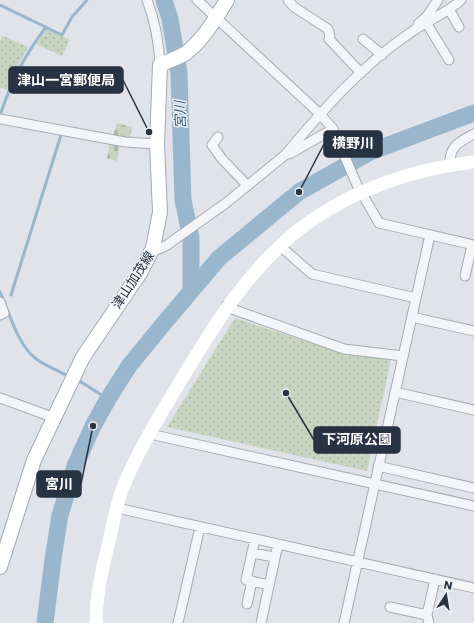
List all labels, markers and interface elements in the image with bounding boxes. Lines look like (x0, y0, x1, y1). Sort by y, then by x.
callout: 津山一宮郵便局 (9, 67, 123, 93)
text: 津山一宮郵便局 (17, 70, 115, 90)
water label: 宮川 (169, 99, 190, 129)
callout: 横野川 (324, 131, 382, 157)
text: 横野川 (332, 133, 374, 153)
street label: 津山加茂線 (107, 248, 159, 312)
callout: 下河原公園 (314, 427, 400, 453)
text: 下河原公園 (322, 429, 392, 449)
callout: 宮川 (37, 471, 81, 497)
text: 宮川 (45, 474, 73, 494)
north arrow (426, 575, 466, 615)
text: N (442, 577, 454, 594)

